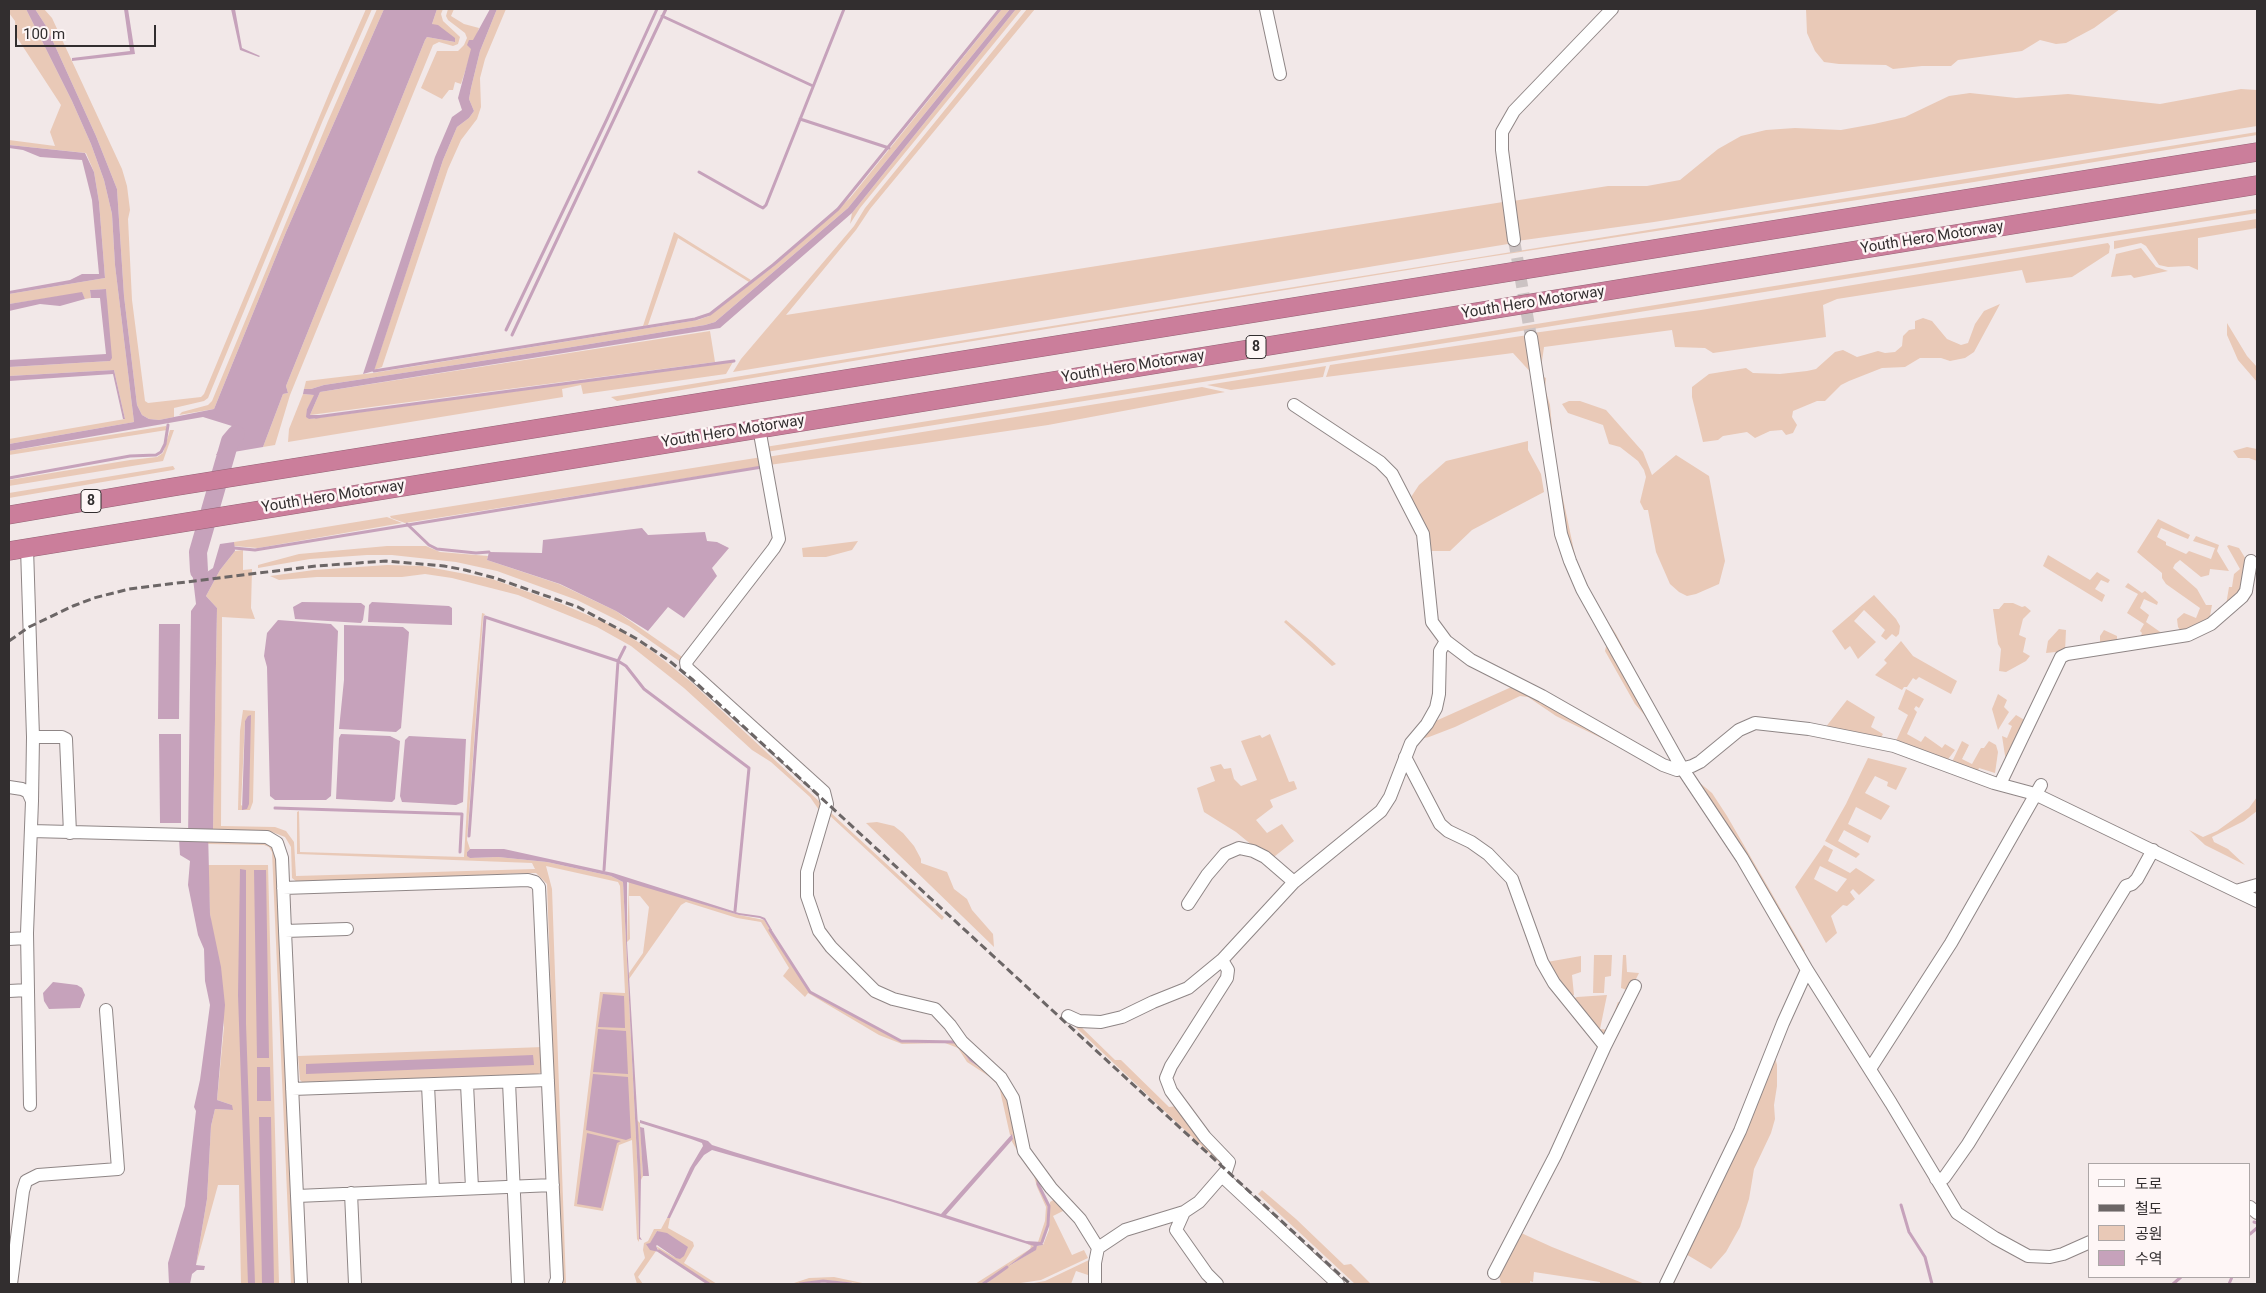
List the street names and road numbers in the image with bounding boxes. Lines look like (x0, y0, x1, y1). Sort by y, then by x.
street label: Youth Hero Motorway (1859, 218, 2005, 258)
street label: Youth Hero Motorway (1460, 283, 1606, 323)
road number: 8 (1246, 336, 1266, 358)
street label: Youth Hero Motorway (1060, 347, 1206, 387)
street label: Youth Hero Motorway (660, 412, 806, 452)
street label: Youth Hero Motorway (260, 477, 406, 517)
road number: 8 (81, 490, 101, 512)

